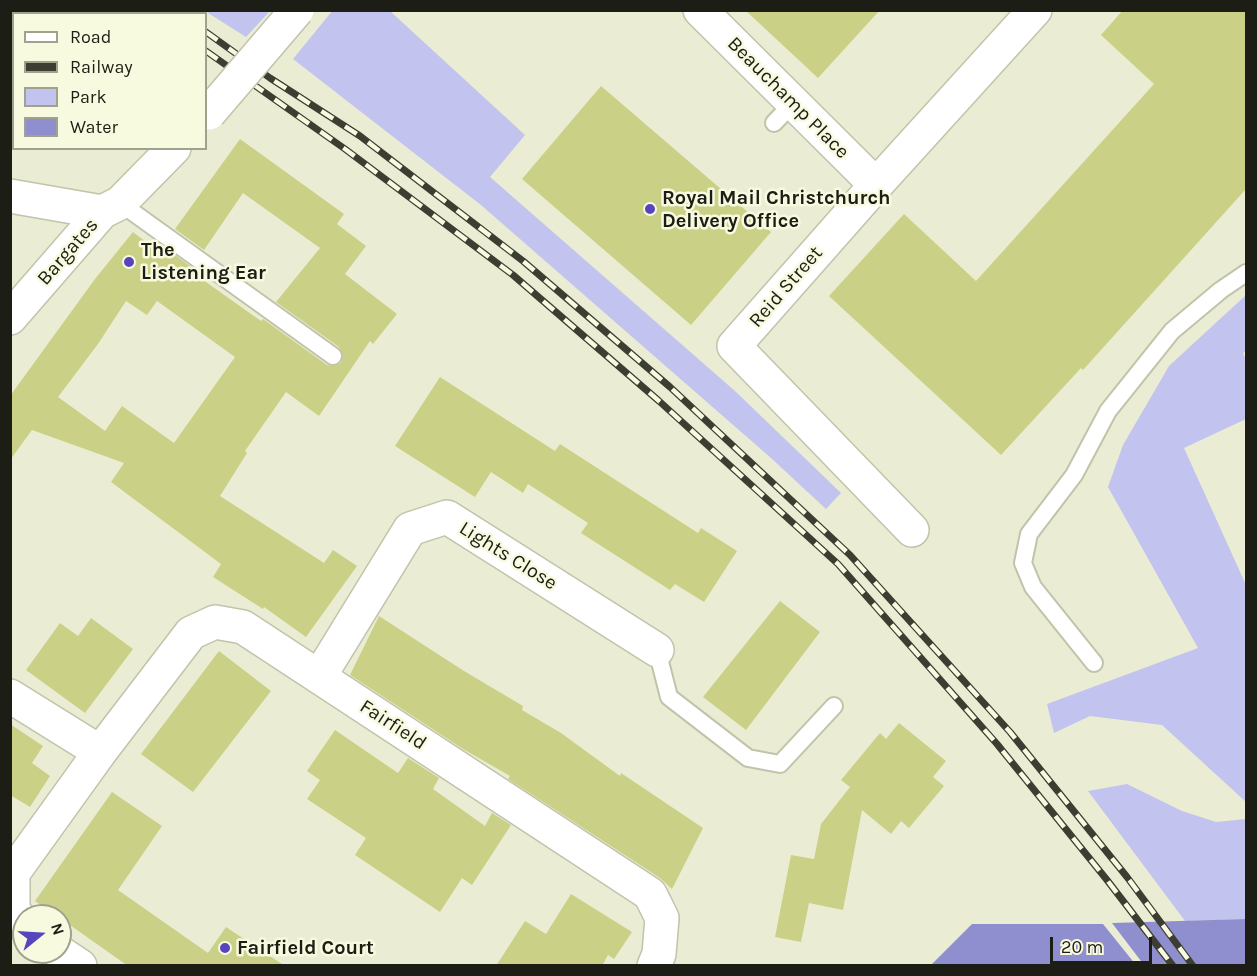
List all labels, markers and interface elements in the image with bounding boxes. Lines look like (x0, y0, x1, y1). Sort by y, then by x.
legend (12, 12, 207, 150)
text: Road (70, 26, 111, 48)
street label: Beauchamp Place (722, 32, 854, 164)
text: Railway (70, 56, 133, 78)
text: Park (70, 86, 107, 108)
text: Water (70, 116, 118, 138)
place label: Royal Mail Christchurch Delivery Office (662, 186, 890, 233)
marker: Royal Mail Christchurch Delivery Office (643, 202, 657, 216)
street label: Bargates (32, 214, 104, 290)
place label: The Listening Ear (141, 238, 266, 285)
street label: Reid Street (744, 241, 828, 333)
marker: The Listening Ear (122, 255, 136, 269)
street label: Lights Close (455, 516, 561, 596)
street label: Fairfield (355, 695, 431, 755)
north arrow (12, 904, 72, 964)
text: N (47, 920, 68, 937)
scale bar (1053, 925, 1155, 963)
place label: Fairfield Court (237, 936, 374, 960)
text: 20 m (1061, 936, 1103, 958)
marker: Fairfield Court (218, 941, 232, 955)

